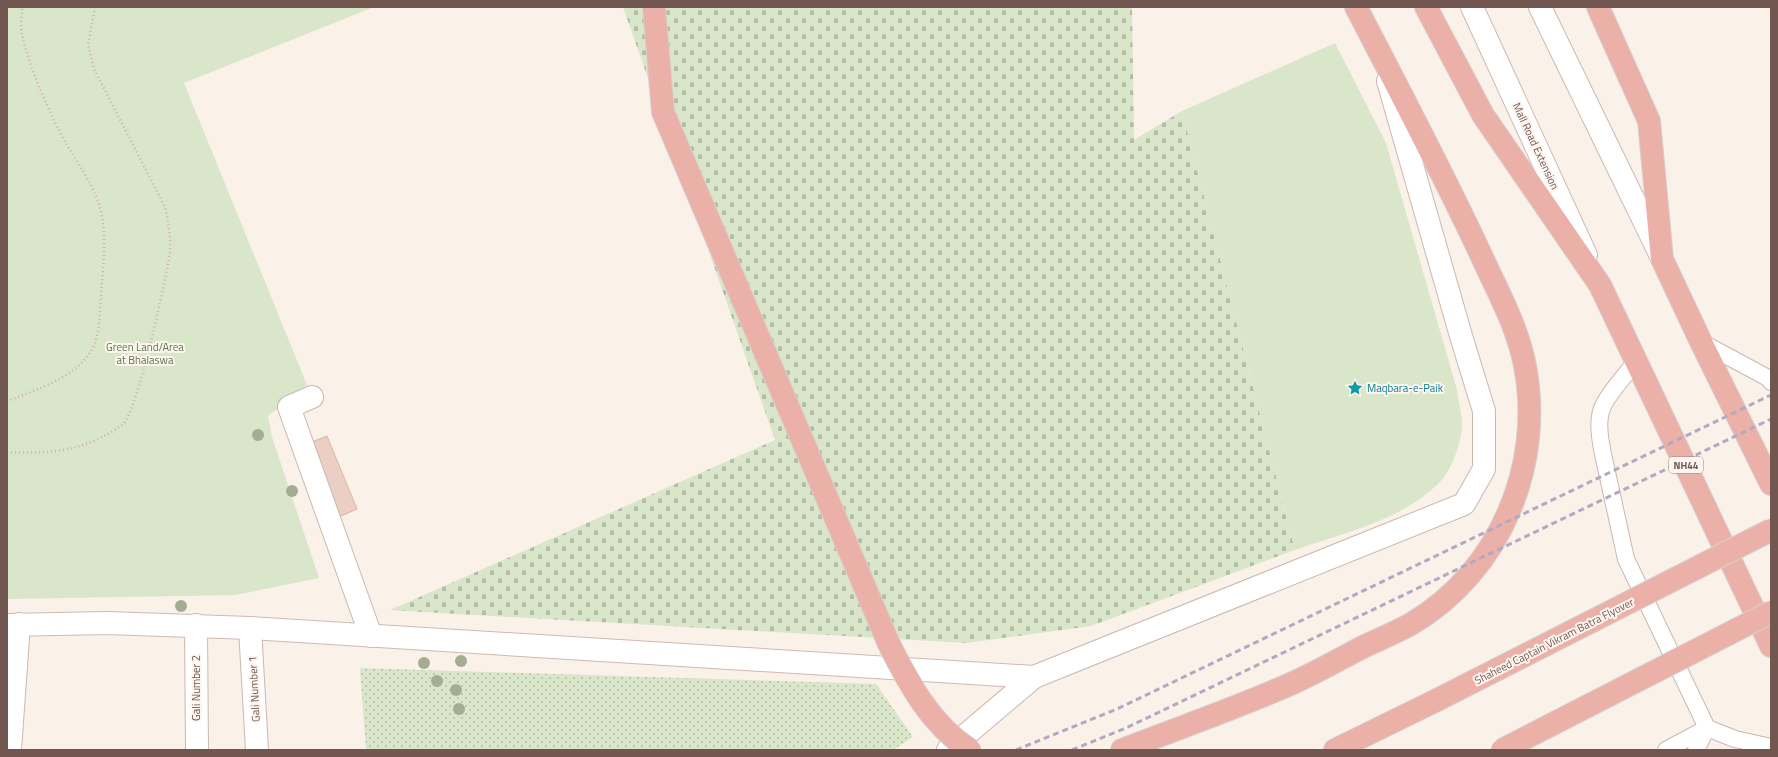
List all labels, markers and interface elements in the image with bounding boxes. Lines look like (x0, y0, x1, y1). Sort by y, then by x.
street label: Mall Road Extension (1509, 100, 1563, 192)
park label: Green Land/Area at Bhalaswa (106, 339, 184, 368)
place icon: Maqbara-e-Paik (1346, 379, 1364, 397)
place label: Maqbara-e-Paik (1367, 380, 1444, 396)
road number: NH44 (1669, 457, 1703, 473)
street label: Shaheed Captain Vikram Batra Flyover (1472, 594, 1637, 688)
street label: Gali Number 2 (188, 655, 204, 721)
street label: Gali Number 1 (244, 656, 264, 722)

